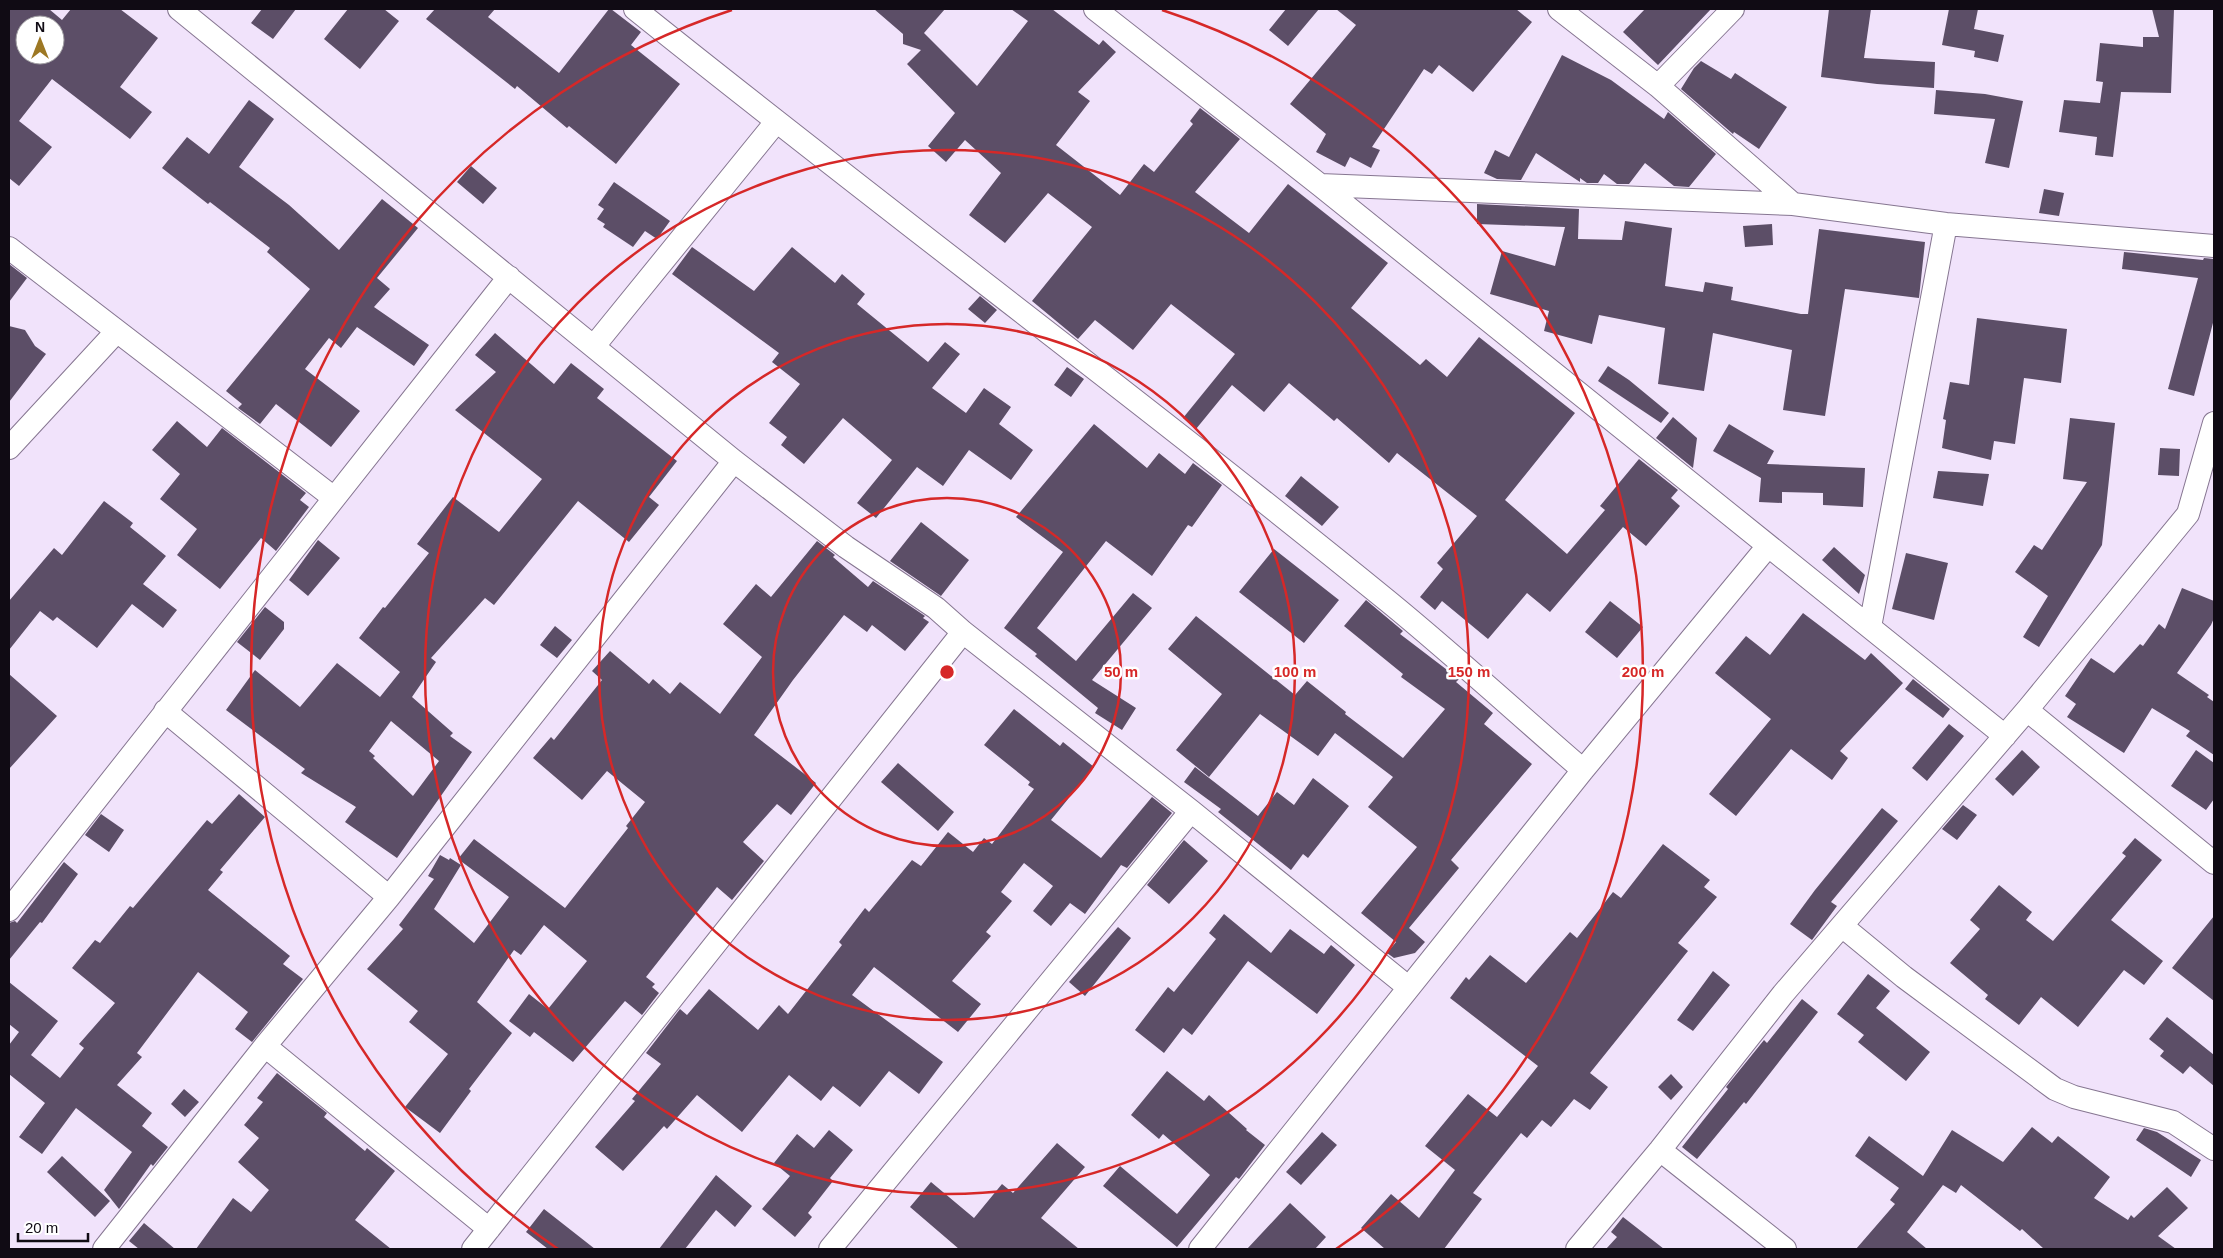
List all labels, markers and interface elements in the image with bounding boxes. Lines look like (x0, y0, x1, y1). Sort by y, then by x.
north arrow (15, 15, 65, 65)
text: N (35, 19, 45, 35)
centre of rings (938, 663, 956, 681)
text: 50 m (1104, 663, 1138, 680)
text: 100 m (1274, 663, 1316, 680)
text: 150 m (1448, 663, 1490, 680)
text: 200 m (1622, 663, 1664, 680)
scale bar (18, 1210, 88, 1242)
text: 20 m (25, 1219, 58, 1236)

